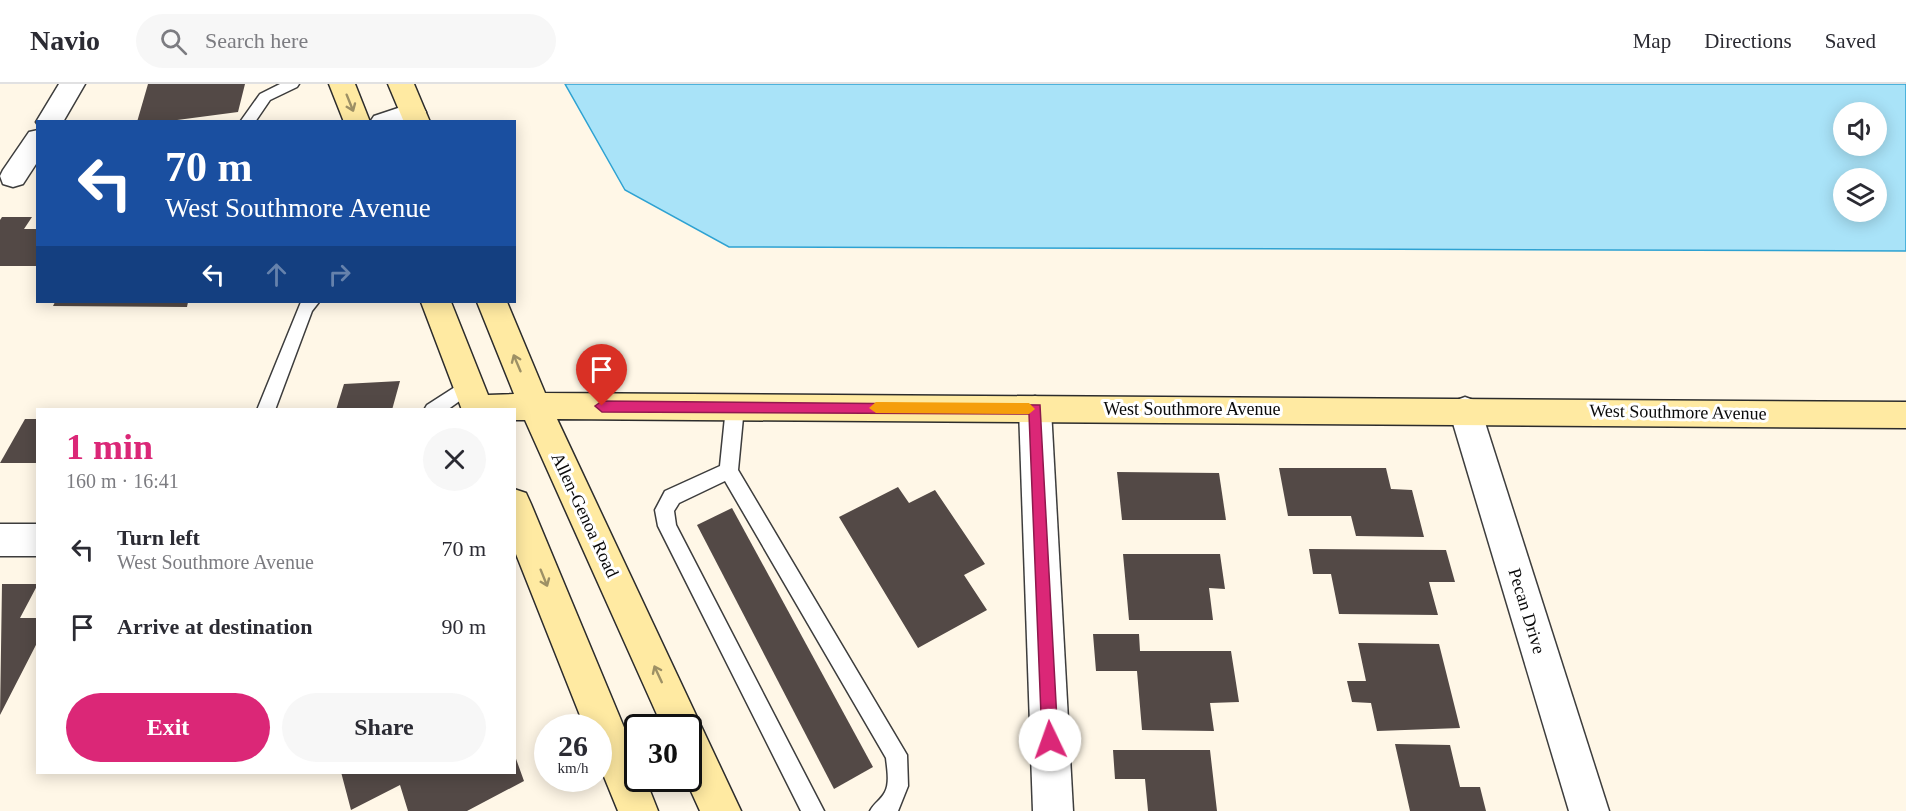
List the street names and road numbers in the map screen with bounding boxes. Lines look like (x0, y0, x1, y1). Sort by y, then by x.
street label: West Southmore Avenue (1103, 399, 1281, 419)
street label: West Southmore Avenue (1589, 400, 1767, 424)
street label: Allen-Genoa Road (547, 449, 623, 581)
street label: Pecan Drive (1505, 566, 1549, 656)

